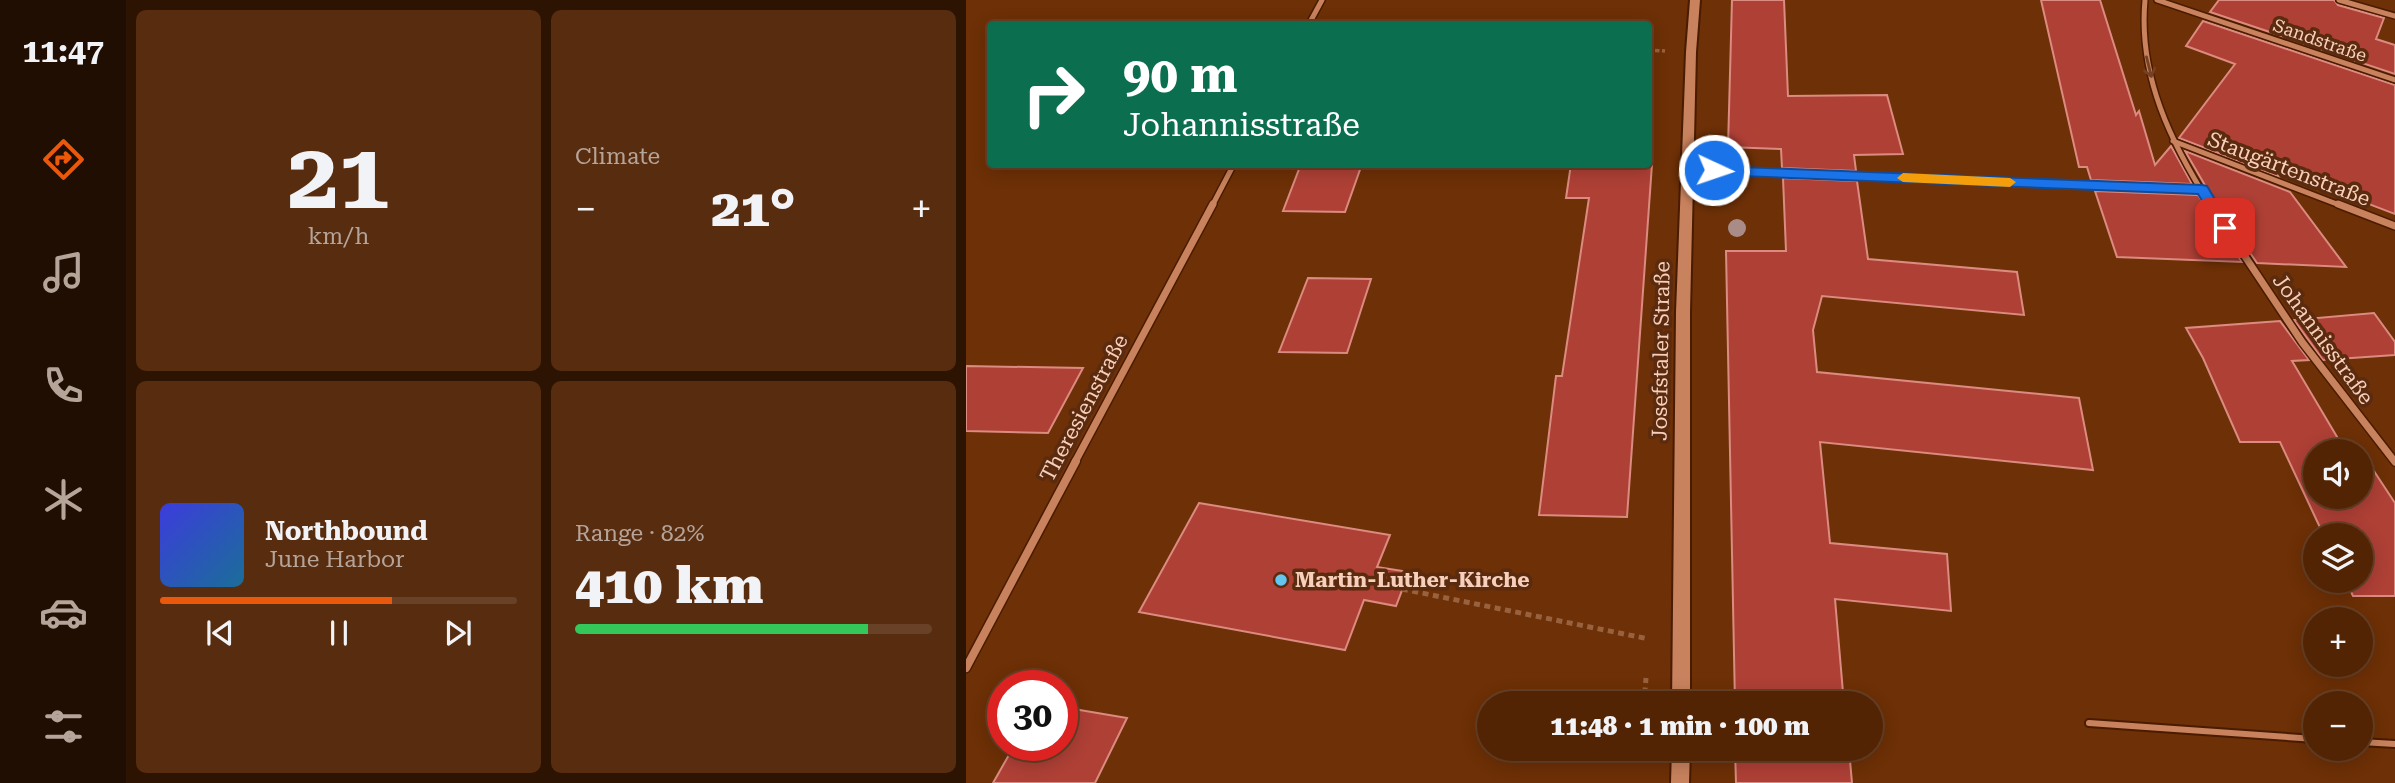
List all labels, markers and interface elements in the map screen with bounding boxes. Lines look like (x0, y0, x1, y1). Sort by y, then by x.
street label: Sandstraße (2270, 14, 2370, 66)
text: 11:47 (22, 32, 104, 70)
text: 90 m (1123, 47, 1238, 104)
icon: right (1008, 49, 1099, 140)
one-way arrow (2143, 56, 2156, 78)
text: Johannisstraße (1123, 106, 1360, 144)
text: 21 (288, 124, 389, 230)
street label: Staugärtenstraße (2204, 127, 2374, 211)
position arrow (1677, 133, 1751, 207)
icon: directions (39, 135, 88, 184)
text: Climate (575, 143, 660, 170)
text: 21° (711, 178, 796, 239)
text: − (575, 187, 596, 231)
text: + (911, 187, 932, 231)
pin (2195, 198, 2255, 258)
icon: arrive (2206, 209, 2244, 247)
text: km/h (308, 223, 369, 250)
icon: music (39, 248, 88, 297)
street label: Josefstaler Straße (1647, 261, 1675, 441)
street label: Johannisstraße (2268, 269, 2378, 409)
street label: Theresienstraße (1035, 330, 1133, 486)
icon: phone (39, 361, 88, 410)
map controls (2303, 439, 2373, 761)
button: sound (2303, 439, 2373, 509)
icon: climate (39, 475, 88, 524)
text: Northbound (265, 516, 428, 546)
text: Range · 82% (575, 520, 704, 547)
button: layers (2303, 523, 2373, 593)
text: June Harbor (265, 546, 405, 573)
text: 410 km (575, 555, 763, 616)
place label: Martin-Luther-Kirche (1295, 568, 1530, 592)
marker: Martin-Luther-Kirche (1273, 572, 1289, 588)
icon: car (39, 588, 88, 637)
button: + (2303, 607, 2373, 677)
icon: previous (201, 614, 239, 652)
icon: pause (320, 614, 358, 652)
icon: next (439, 614, 477, 652)
speed limit sign: 30 (987, 670, 1078, 761)
button: − (2303, 691, 2373, 761)
icon: filters (39, 702, 88, 751)
text: 11:48 · 1 min · 100 m (1550, 711, 1810, 741)

